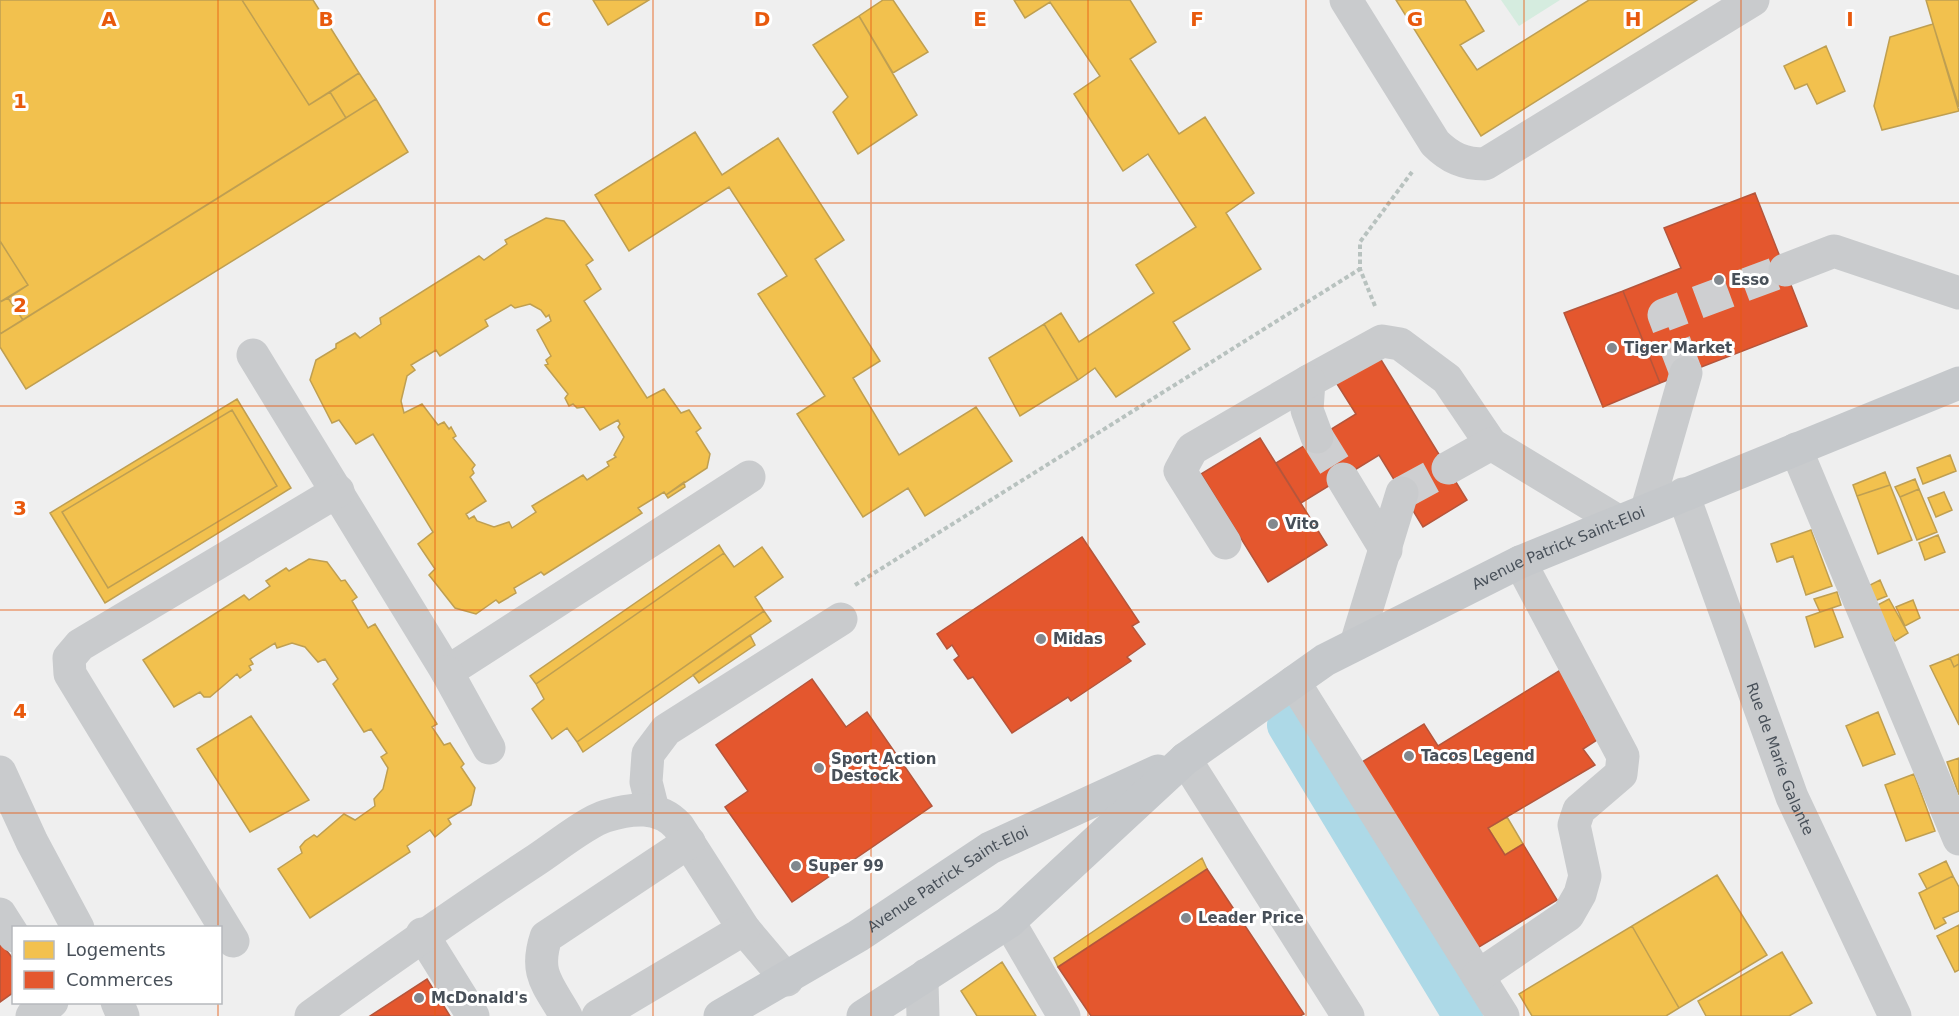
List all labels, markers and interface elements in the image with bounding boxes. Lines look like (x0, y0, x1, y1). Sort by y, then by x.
text: A (101, 7, 117, 31)
text: B (318, 7, 334, 31)
text: C (537, 7, 551, 31)
text: D (754, 7, 770, 31)
text: E (973, 7, 987, 31)
text: F (1190, 7, 1204, 31)
text: G (1407, 7, 1423, 31)
text: H (1625, 7, 1641, 31)
text: I (1846, 7, 1854, 31)
text: 1 (13, 89, 27, 113)
place label: Esso (1731, 271, 1769, 289)
marker: Esso (1712, 273, 1726, 287)
text: 2 (13, 293, 27, 317)
place label: Tiger Market (1624, 339, 1732, 357)
marker: Tiger Market (1605, 341, 1619, 355)
text: 3 (13, 496, 27, 520)
street label: Avenue Patrick Saint-Eloi (1469, 503, 1648, 594)
place label: Vito (1285, 515, 1319, 533)
marker: Vito (1266, 517, 1280, 531)
place label: Midas (1053, 630, 1103, 648)
marker: Midas (1034, 632, 1048, 646)
street label: Rue de Marie Galante (1743, 680, 1818, 838)
text: 4 (13, 699, 27, 723)
place label: Tacos Legend (1421, 747, 1535, 765)
marker: Tacos Legend (1402, 749, 1416, 763)
place label: Sport Action Destock (831, 750, 936, 785)
marker: Sport Action Destock (812, 761, 826, 775)
street label: Avenue Patrick Saint-Eloi (864, 823, 1031, 936)
place label: Super 99 (808, 857, 884, 875)
marker: Super 99 (789, 859, 803, 873)
place label: Leader Price (1198, 909, 1304, 927)
marker: Leader Price (1179, 911, 1193, 925)
legend (12, 926, 222, 1004)
text: Logements (66, 939, 166, 960)
text: Commerces (66, 969, 173, 990)
place label: McDonald's (431, 989, 528, 1007)
marker: McDonald's (412, 991, 426, 1005)

